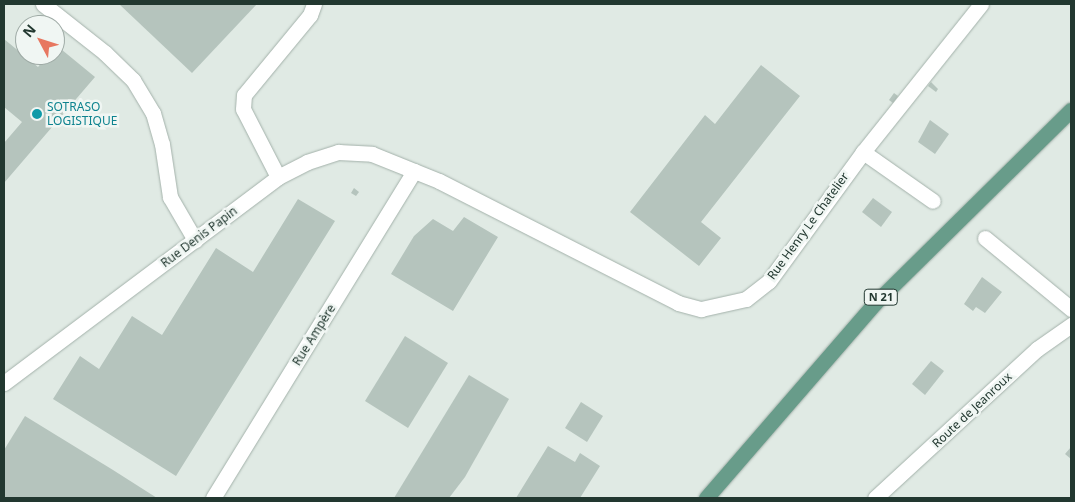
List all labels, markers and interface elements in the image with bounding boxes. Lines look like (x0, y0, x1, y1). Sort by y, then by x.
north arrow (15, 15, 65, 65)
text: N (18, 20, 40, 41)
place label: SOTRASO LOGISTIQUE (47, 100, 117, 128)
marker: SOTRASO LOGISTIQUE (31, 108, 43, 120)
street label: Rue Henry Le Chatelier (764, 170, 852, 282)
street label: Rue Denis Papin (158, 204, 240, 270)
road number: N 21 (864, 288, 898, 306)
street label: Rue Ampère (290, 302, 338, 368)
street label: Route de Jeanroux (929, 369, 1015, 451)

